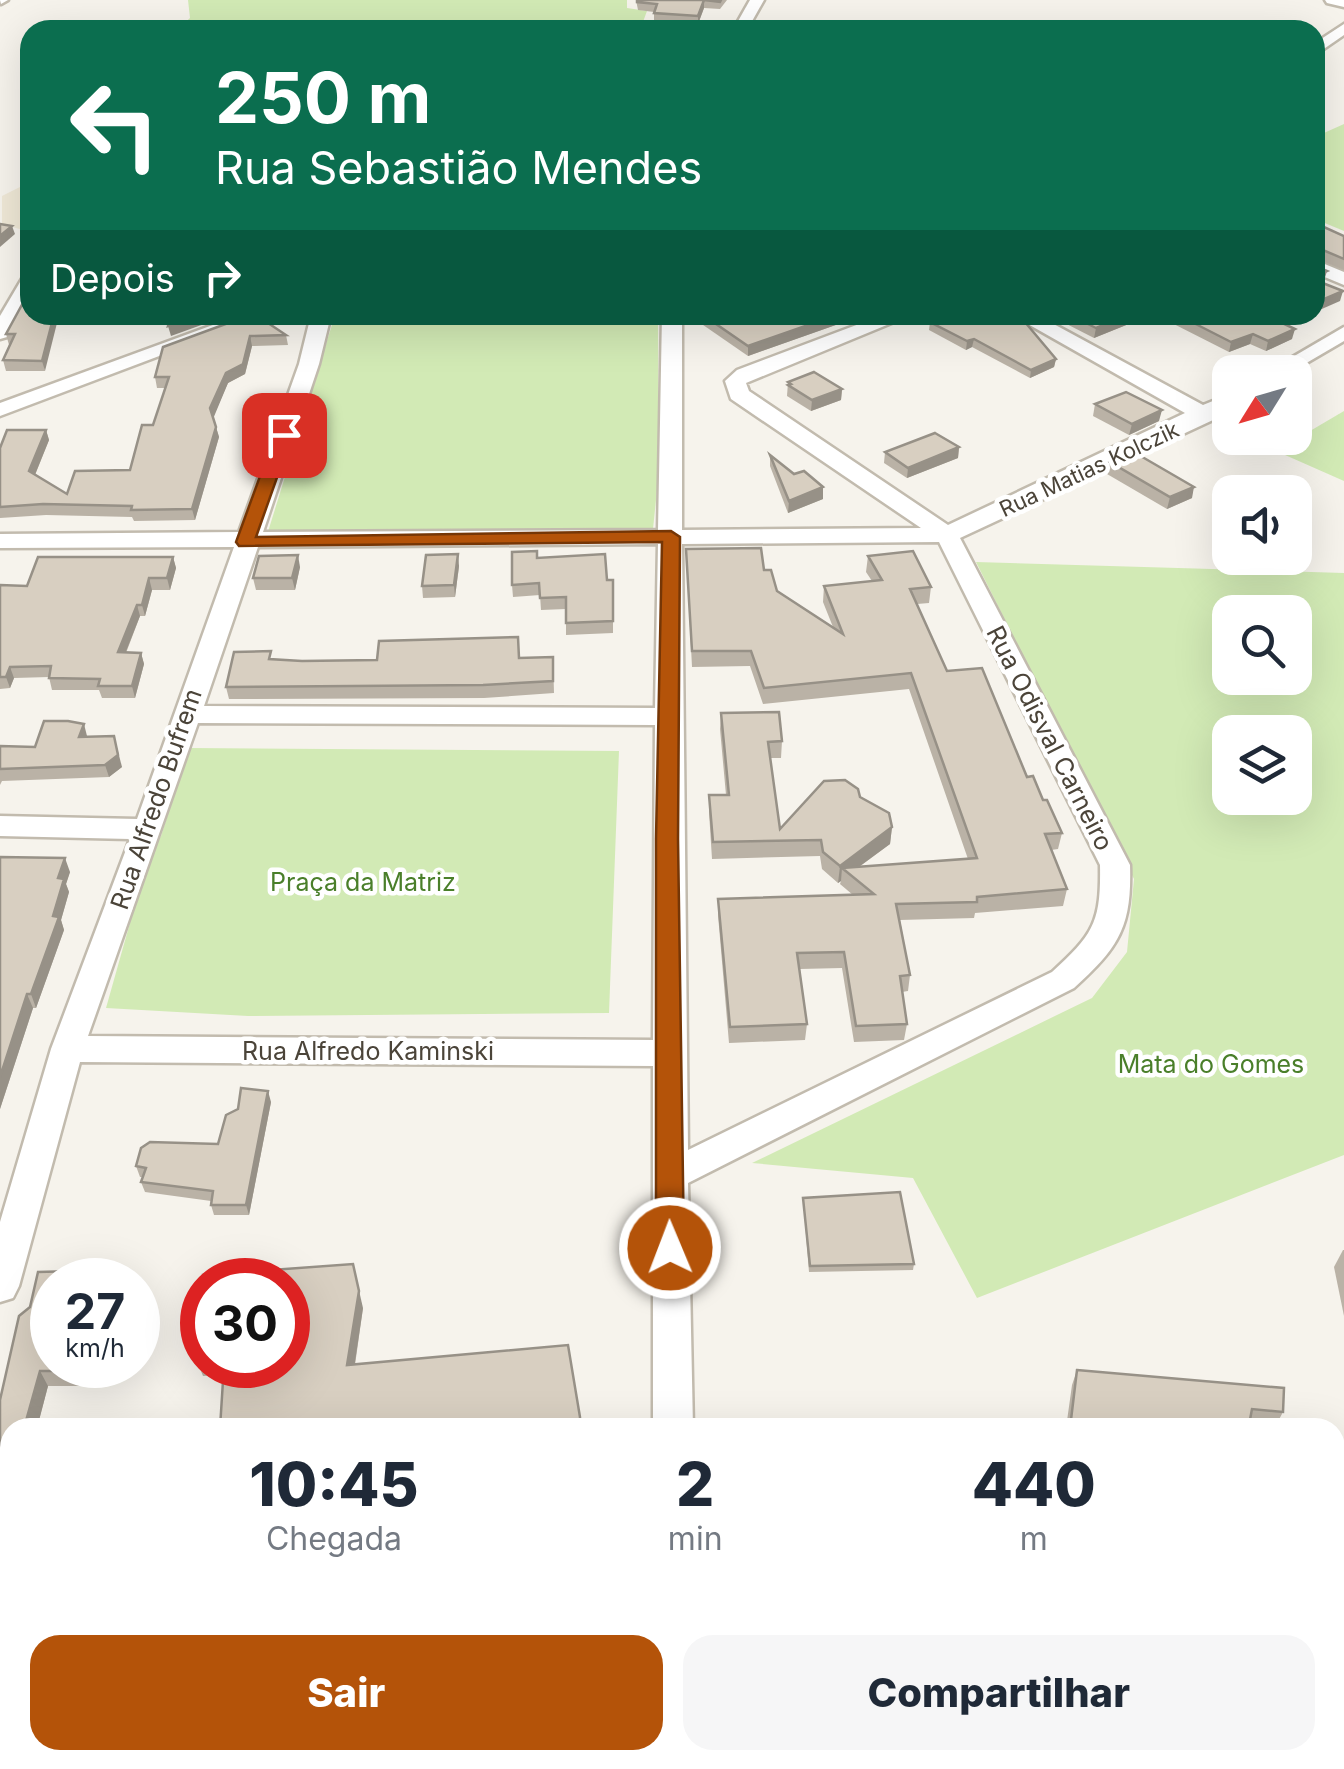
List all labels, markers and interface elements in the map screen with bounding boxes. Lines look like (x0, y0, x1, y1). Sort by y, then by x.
text: 250 m (215, 55, 432, 140)
icon: left (50, 60, 180, 190)
text: Rua Sebastião Mendes (215, 140, 702, 195)
icon: right (195, 250, 250, 305)
text: Depois (50, 255, 175, 301)
north arrow (1212, 355, 1312, 455)
map controls (1212, 355, 1312, 815)
pin (242, 393, 327, 478)
icon: arrive (257, 408, 312, 463)
street label: Rua Matias Kolczik (995, 416, 1183, 522)
button: sound (1212, 475, 1312, 575)
button: search (1212, 595, 1312, 695)
street label: Rua Odisval Carneiro (980, 621, 1120, 855)
street label: Rua Alfredo Bufrem (104, 685, 208, 913)
button: layers (1212, 715, 1312, 815)
park label: Praça da Matriz (270, 867, 456, 897)
street label: Rua Alfredo Kaminski (242, 1036, 494, 1066)
park label: Mata do Gomes (1118, 1049, 1304, 1079)
position arrow (618, 1196, 722, 1300)
speed limit sign: 30 (180, 1258, 310, 1388)
text: 27 (65, 1281, 125, 1341)
text: km/h (65, 1333, 125, 1363)
text: 10:45 (249, 1448, 419, 1520)
text: 2 (676, 1448, 714, 1520)
text: 440 (972, 1448, 1096, 1520)
text: Chegada (266, 1519, 402, 1558)
text: min (668, 1519, 723, 1558)
text: m (1020, 1519, 1048, 1558)
button: Sair (30, 1635, 663, 1750)
button: Compartilhar (683, 1635, 1315, 1750)

